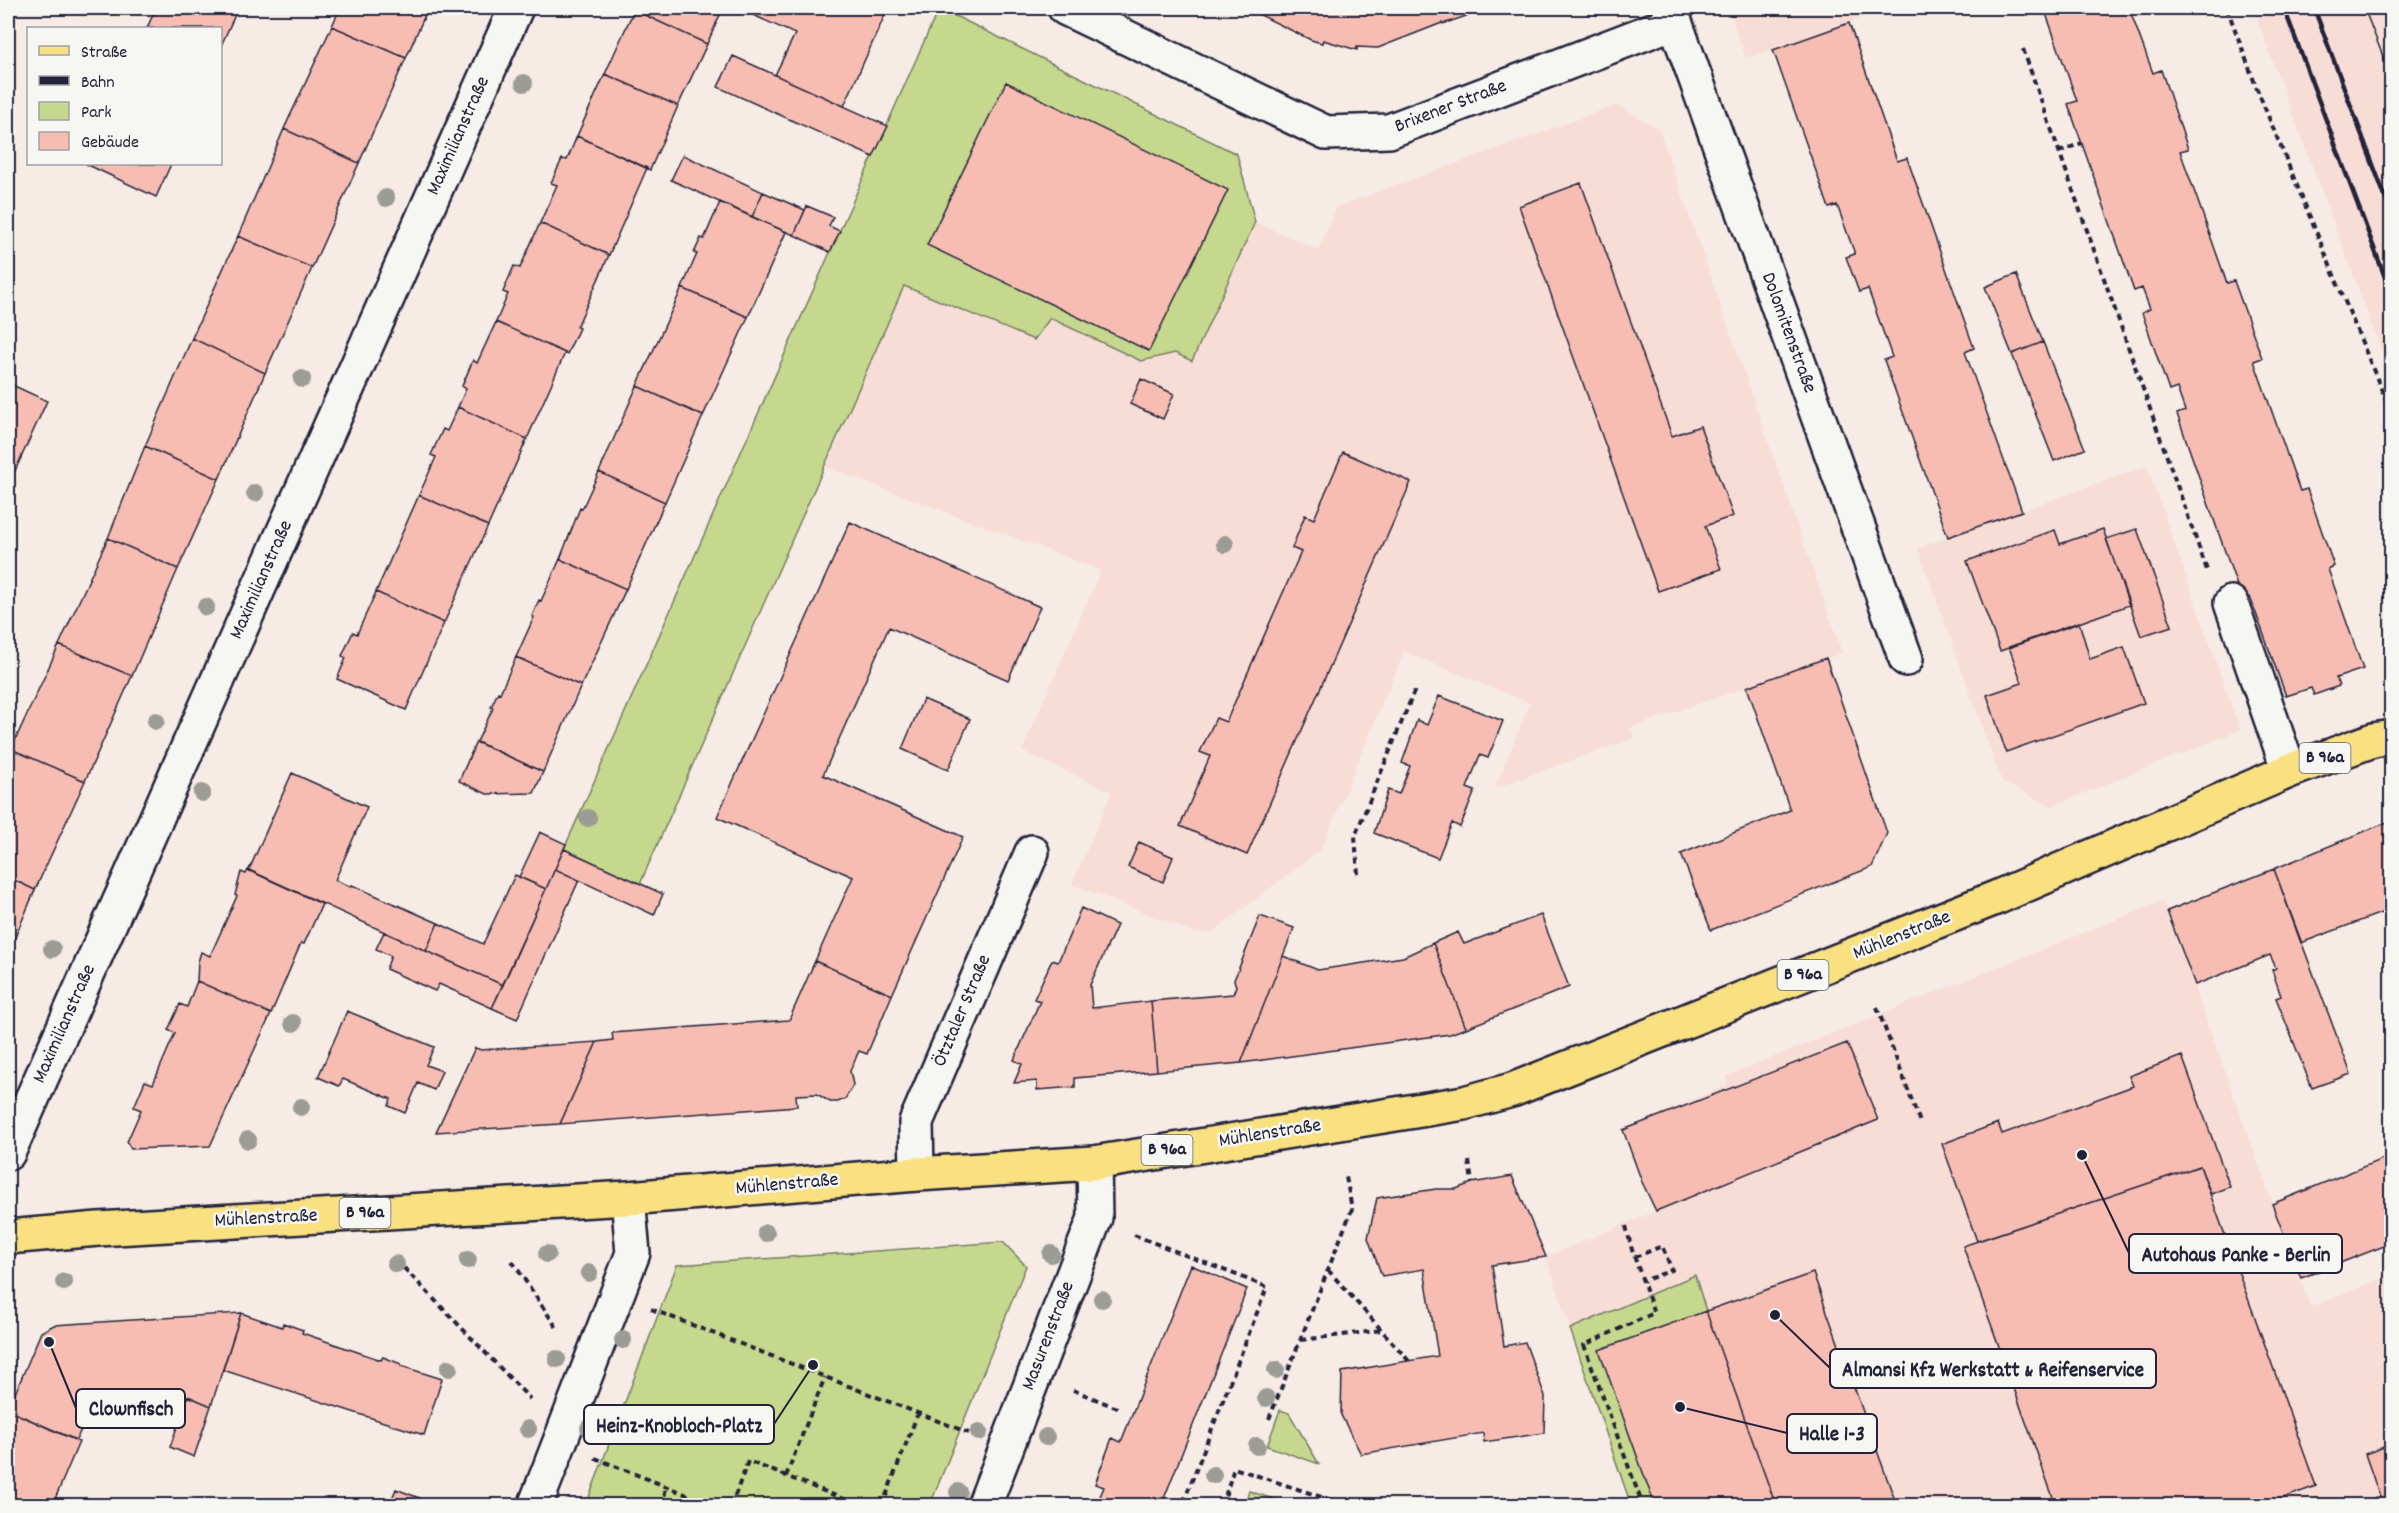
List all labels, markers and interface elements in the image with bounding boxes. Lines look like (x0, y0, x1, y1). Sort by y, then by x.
legend (27, 27, 222, 165)
text: Straße (81, 41, 127, 66)
text: Bahn (81, 71, 115, 96)
street label: Maximilianstraße (420, 72, 498, 200)
street label: Brixener Straße (1391, 73, 1511, 141)
text: Park (81, 101, 112, 126)
text: Gebäude (81, 131, 139, 156)
street label: Dolomitenstraße (1753, 269, 1823, 397)
street label: Maximilianstraße (223, 516, 301, 644)
road number: B 96a (2300, 743, 2350, 773)
street label: Mühlenstraße (1849, 904, 1955, 968)
street label: Ötztaler Straße (927, 950, 999, 1071)
street label: Maximilianstraße (26, 960, 104, 1088)
road number: B 96a (1778, 960, 1828, 990)
street label: Mühlenstraße (1217, 1112, 1323, 1156)
road number: B 96a (1142, 1135, 1192, 1165)
street label: Mühlenstraße (734, 1167, 840, 1203)
road number: B 96a (340, 1198, 391, 1228)
street label: Mühlenstraße (214, 1202, 318, 1236)
callout: Autohaus Panke - Berlin (2129, 1234, 2342, 1273)
text: Autohaus Panke - Berlin (2141, 1242, 2331, 1272)
street label: Masurenstraße (1015, 1277, 1083, 1394)
callout: Almansi Kfz Werkstatt & Reifenservice (1830, 1349, 2156, 1388)
text: Almansi Kfz Werkstatt & Reifenservice (1842, 1357, 2144, 1387)
callout: Clownfisch (76, 1389, 185, 1428)
text: Clownfisch (89, 1396, 174, 1426)
callout: Heinz-Knobloch-Platz (584, 1405, 774, 1444)
text: Heinz-Knobloch-Platz (596, 1413, 763, 1443)
callout: Halle 1-3 (1787, 1414, 1877, 1453)
text: Halle 1-3 (1799, 1421, 1865, 1451)

